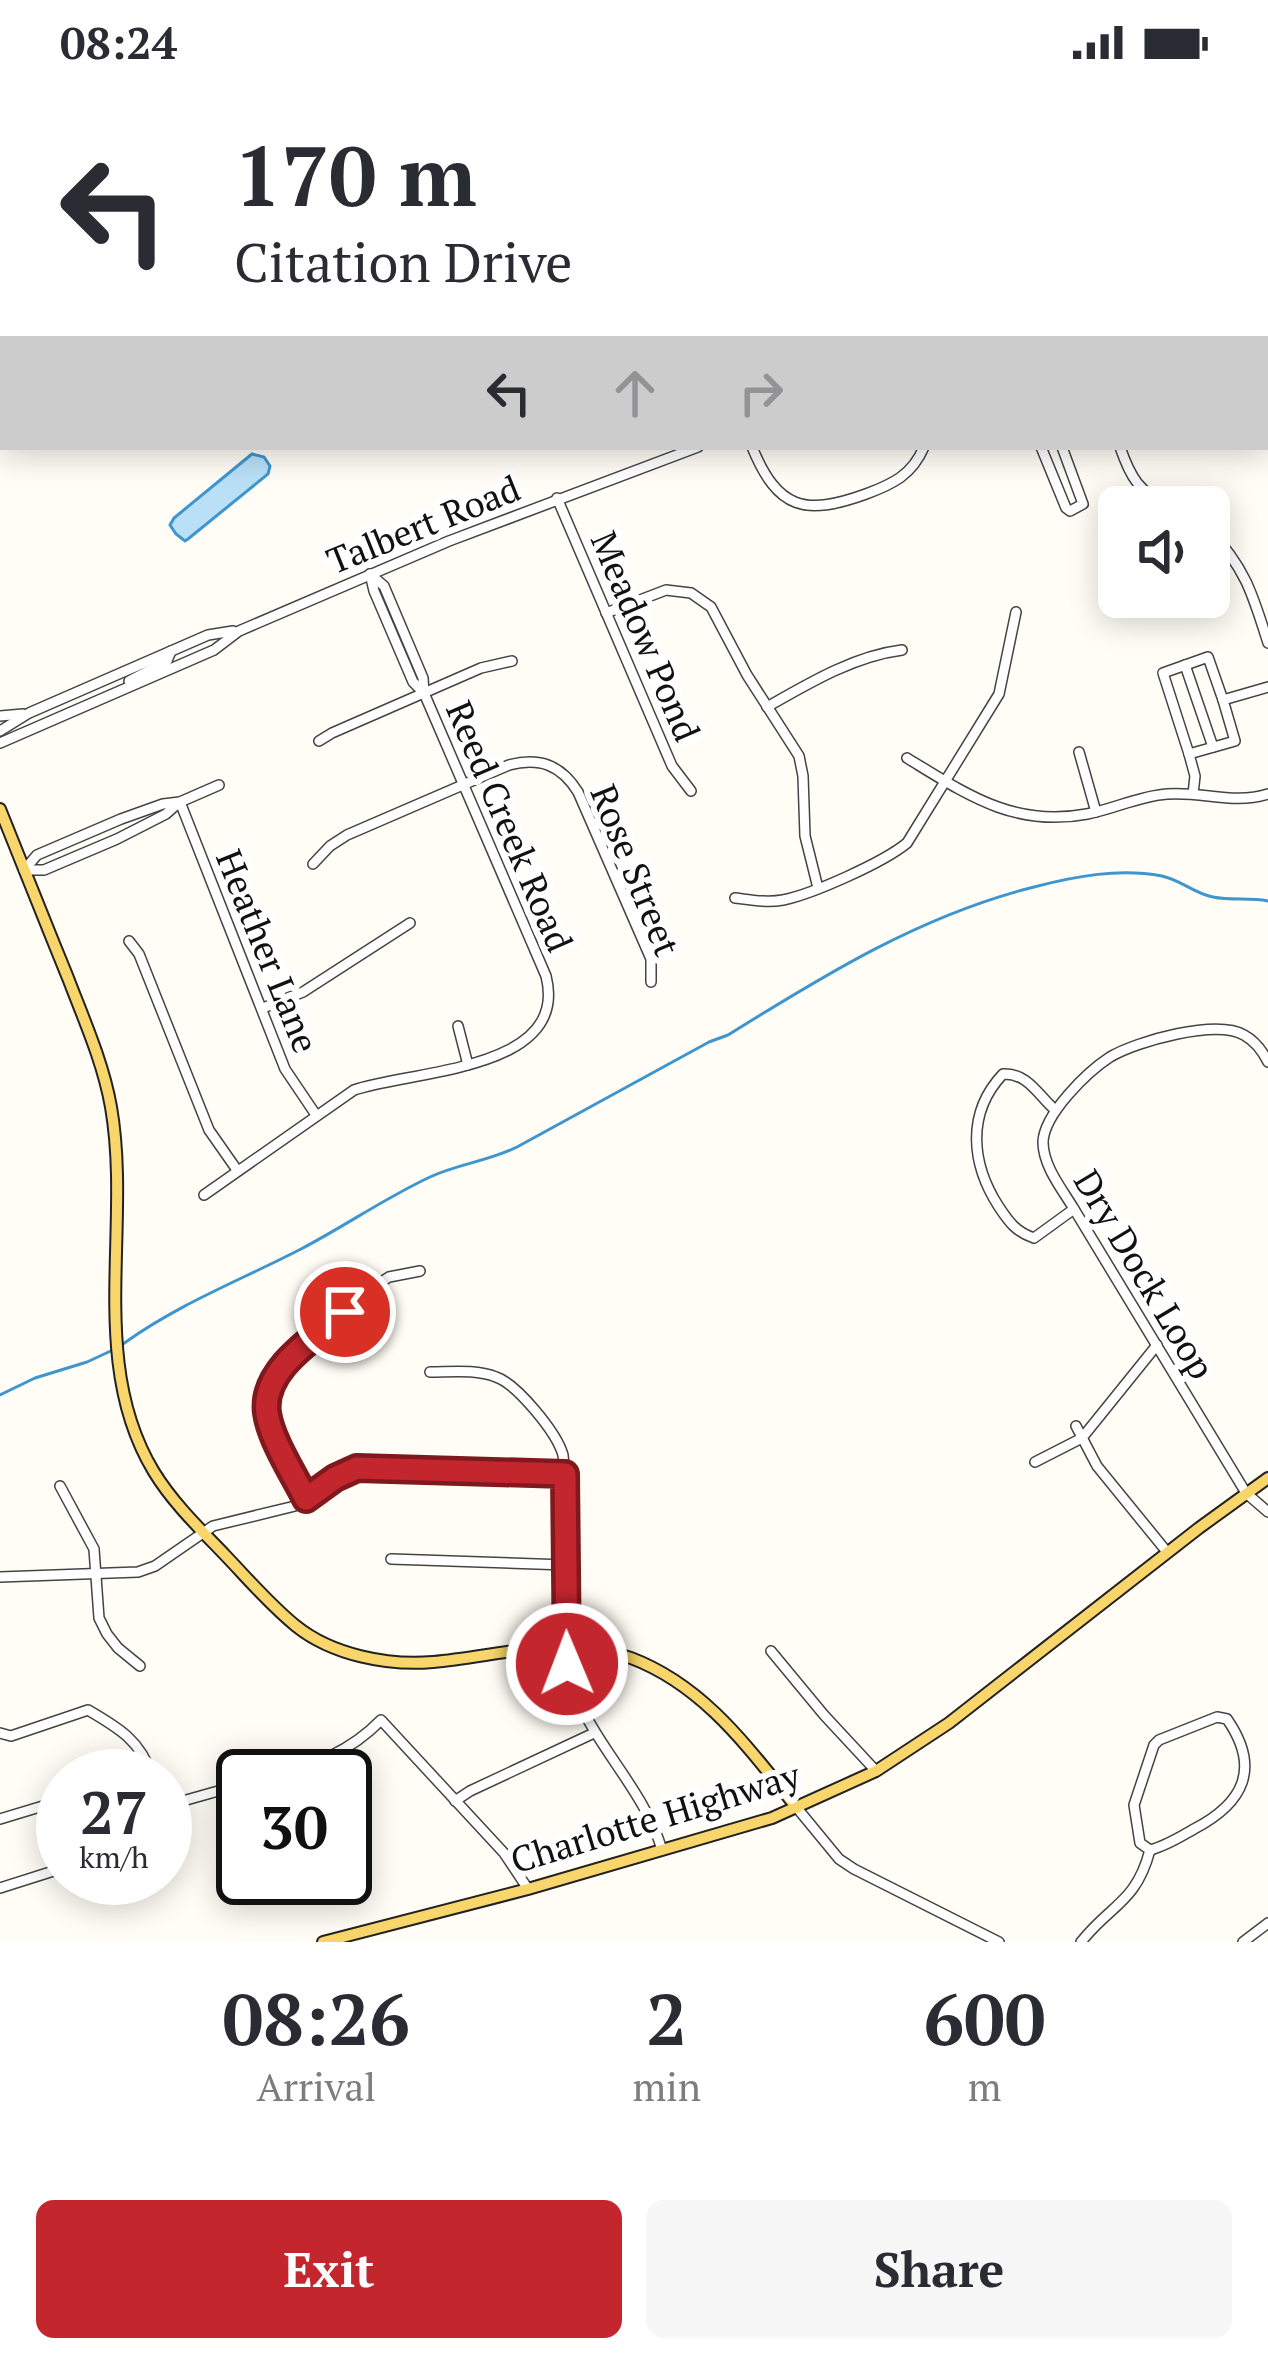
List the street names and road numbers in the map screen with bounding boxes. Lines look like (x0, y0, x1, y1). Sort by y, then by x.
street label: Talbert Road (320, 464, 526, 584)
street label: Meadow Pond (581, 524, 711, 748)
street label: Reed Creek Road (436, 693, 584, 959)
street label: Rose Street (580, 777, 692, 963)
street label: Heather Lane (206, 842, 330, 1060)
street label: Dry Dock Loop (1064, 1161, 1226, 1387)
street label: Charlotte Highway (505, 1750, 806, 1883)

